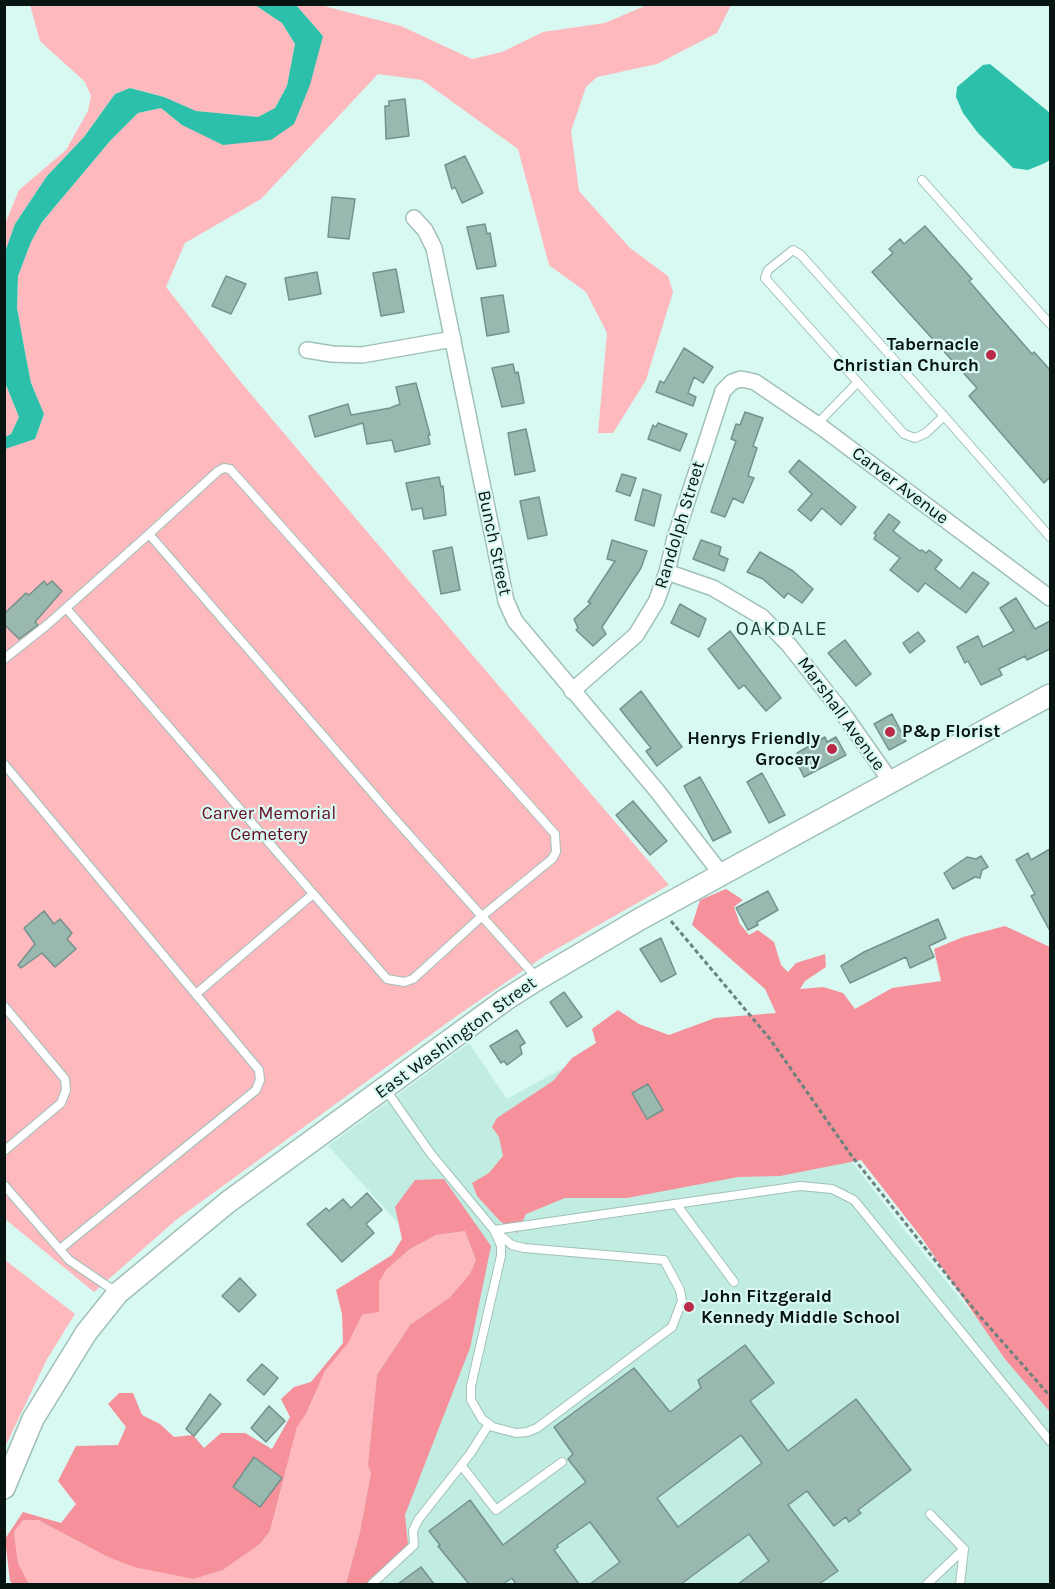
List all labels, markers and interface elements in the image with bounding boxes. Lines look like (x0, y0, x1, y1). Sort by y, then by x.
place label: Tabernacle Christian Church (833, 334, 979, 376)
marker: Tabernacle Christian Church (984, 348, 998, 362)
street label: Carver Avenue (847, 443, 953, 529)
street label: Randolph Street (650, 459, 710, 591)
street label: Bunch Street (472, 489, 516, 597)
district label: OAKDALE (736, 617, 828, 641)
street label: Marshall Avenue (792, 653, 890, 775)
place label: P&p Florist (902, 721, 1000, 743)
marker: P&p Florist (883, 725, 897, 739)
place label: Henrys Friendly Grocery (687, 728, 820, 771)
marker: Henrys Friendly Grocery (825, 742, 839, 756)
park label: Carver Memorial Cemetery (202, 803, 336, 846)
street label: East Washington Street (371, 972, 541, 1104)
place label: John Fitzgerald Kennedy Middle School (701, 1286, 900, 1328)
marker: John Fitzgerald Kennedy Middle School (682, 1300, 696, 1314)

